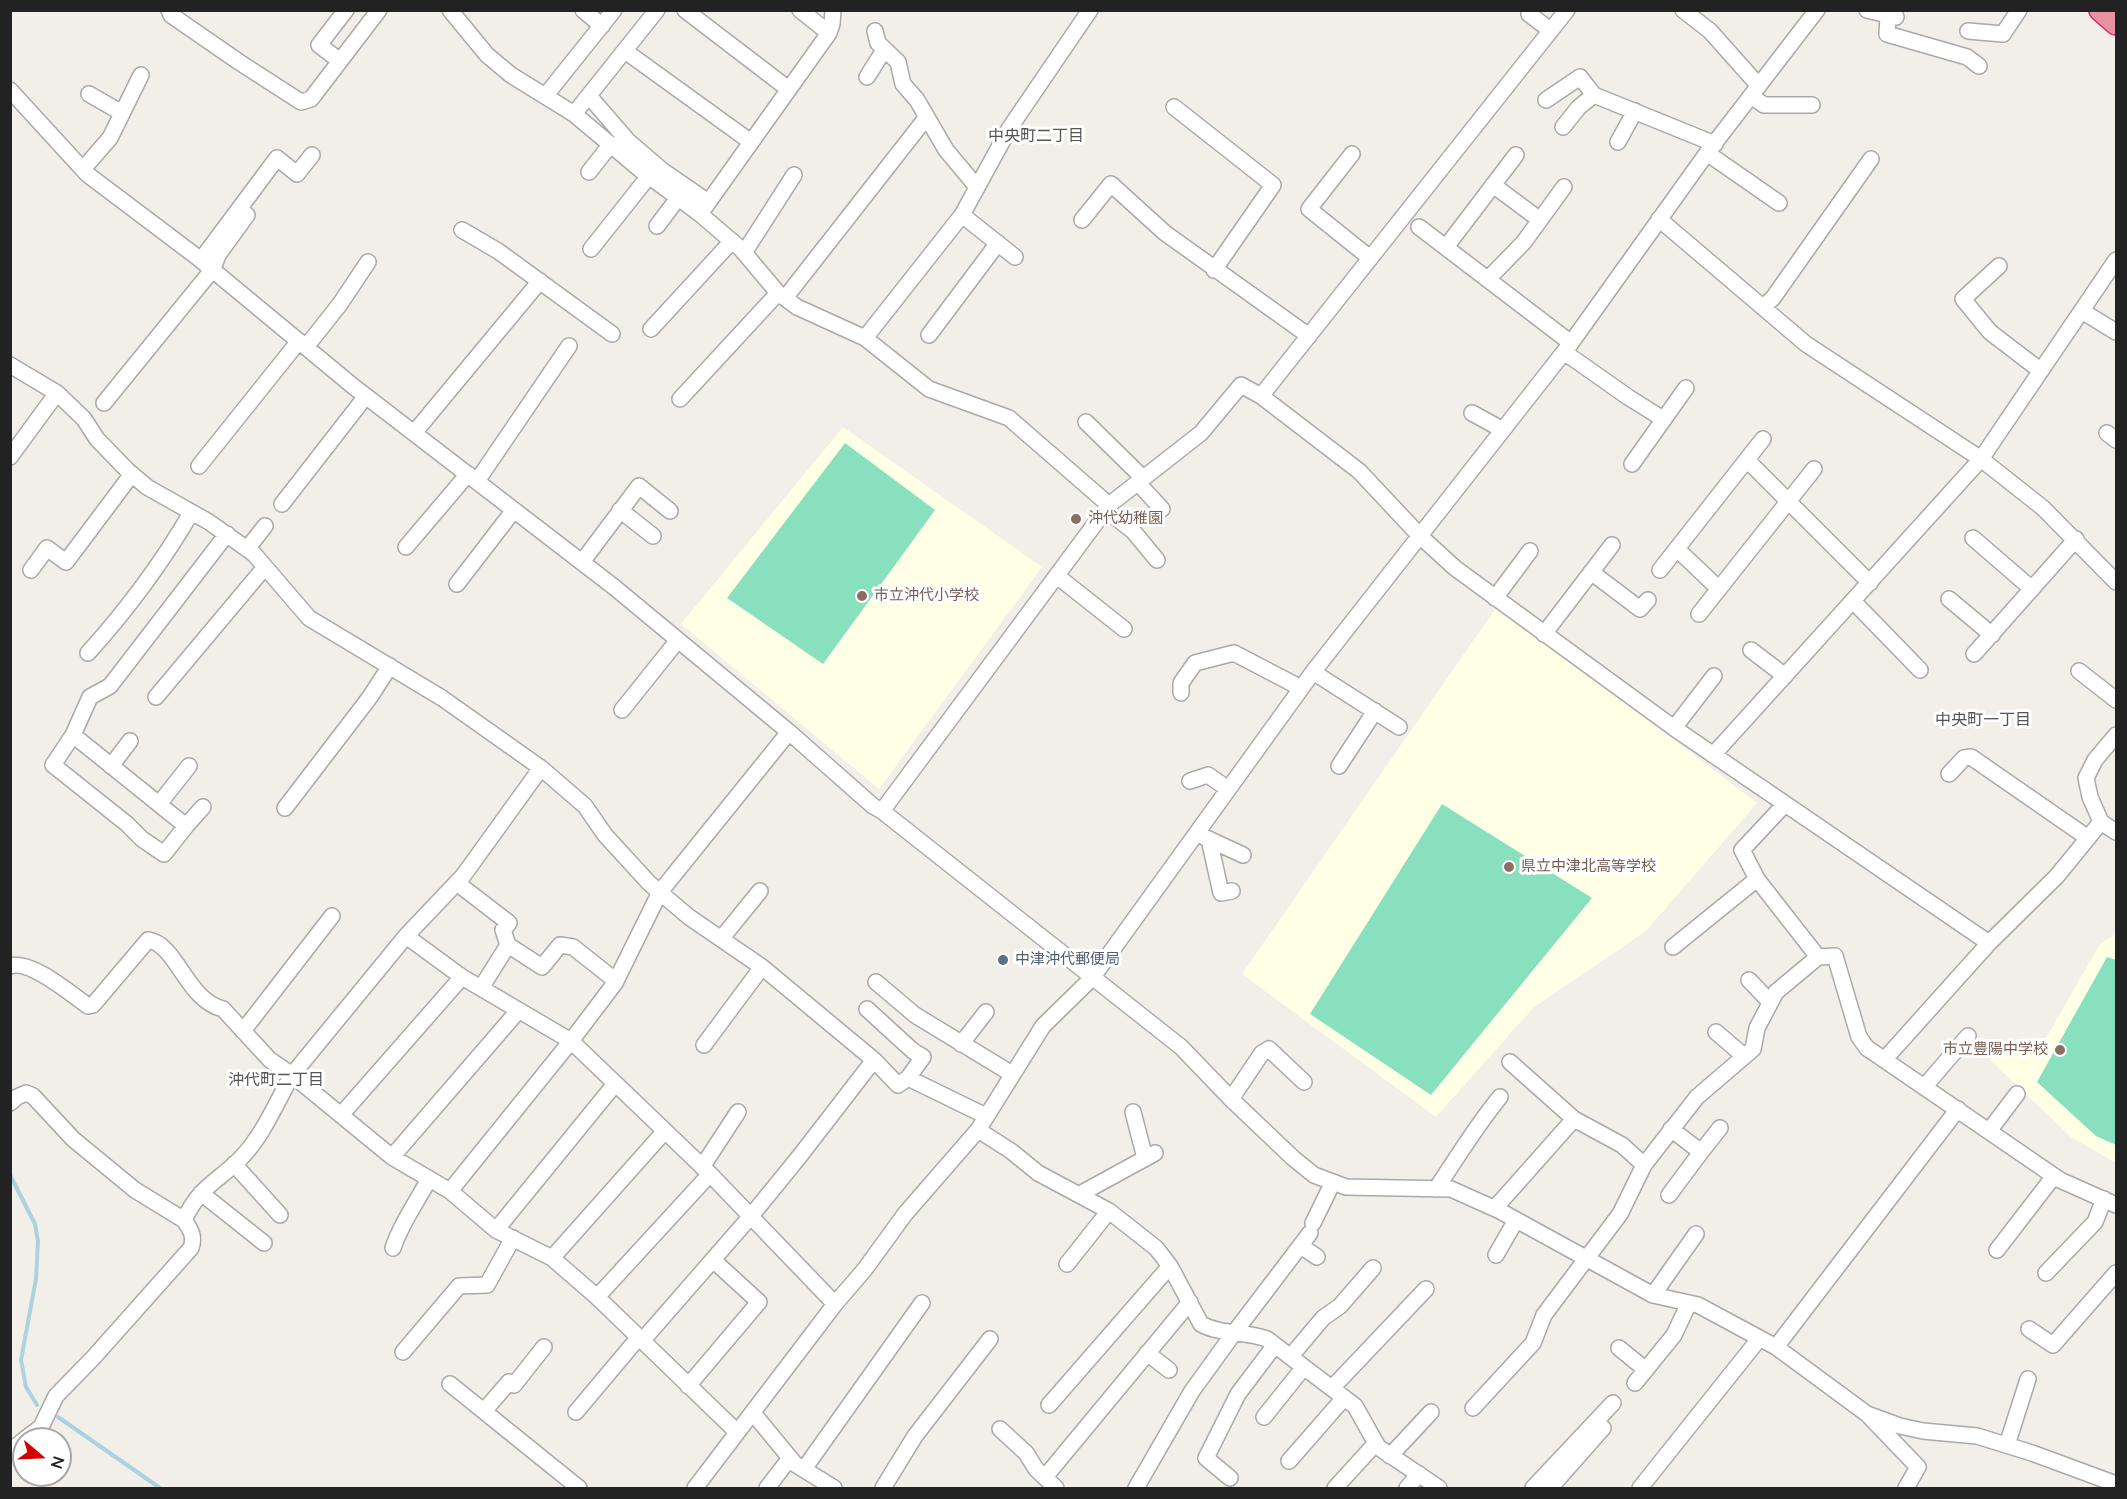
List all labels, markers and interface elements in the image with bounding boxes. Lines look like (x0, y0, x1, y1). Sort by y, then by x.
district label: 中央町二丁目 (988, 127, 1084, 147)
place label: 沖代幼稚園 (1088, 510, 1163, 528)
marker: 沖代幼稚園 (1069, 512, 1083, 526)
place label: 市立沖代小学校 (874, 587, 979, 605)
marker: 市立沖代小学校 (855, 589, 869, 603)
district label: 中央町一丁目 (1935, 711, 2031, 731)
place label: 県立中津北高等学校 (1521, 858, 1656, 876)
marker: 県立中津北高等学校 (1502, 860, 1516, 874)
place label: 中津沖代郵便局 (1015, 951, 1120, 969)
marker: 中津沖代郵便局 (996, 953, 1010, 967)
place label: 市立豊陽中学校 (1943, 1041, 2048, 1059)
marker: 市立豊陽中学校 (2053, 1043, 2067, 1057)
district label: 沖代町二丁目 (228, 1071, 324, 1091)
north arrow (12, 1427, 72, 1487)
text: N (45, 1453, 69, 1471)

